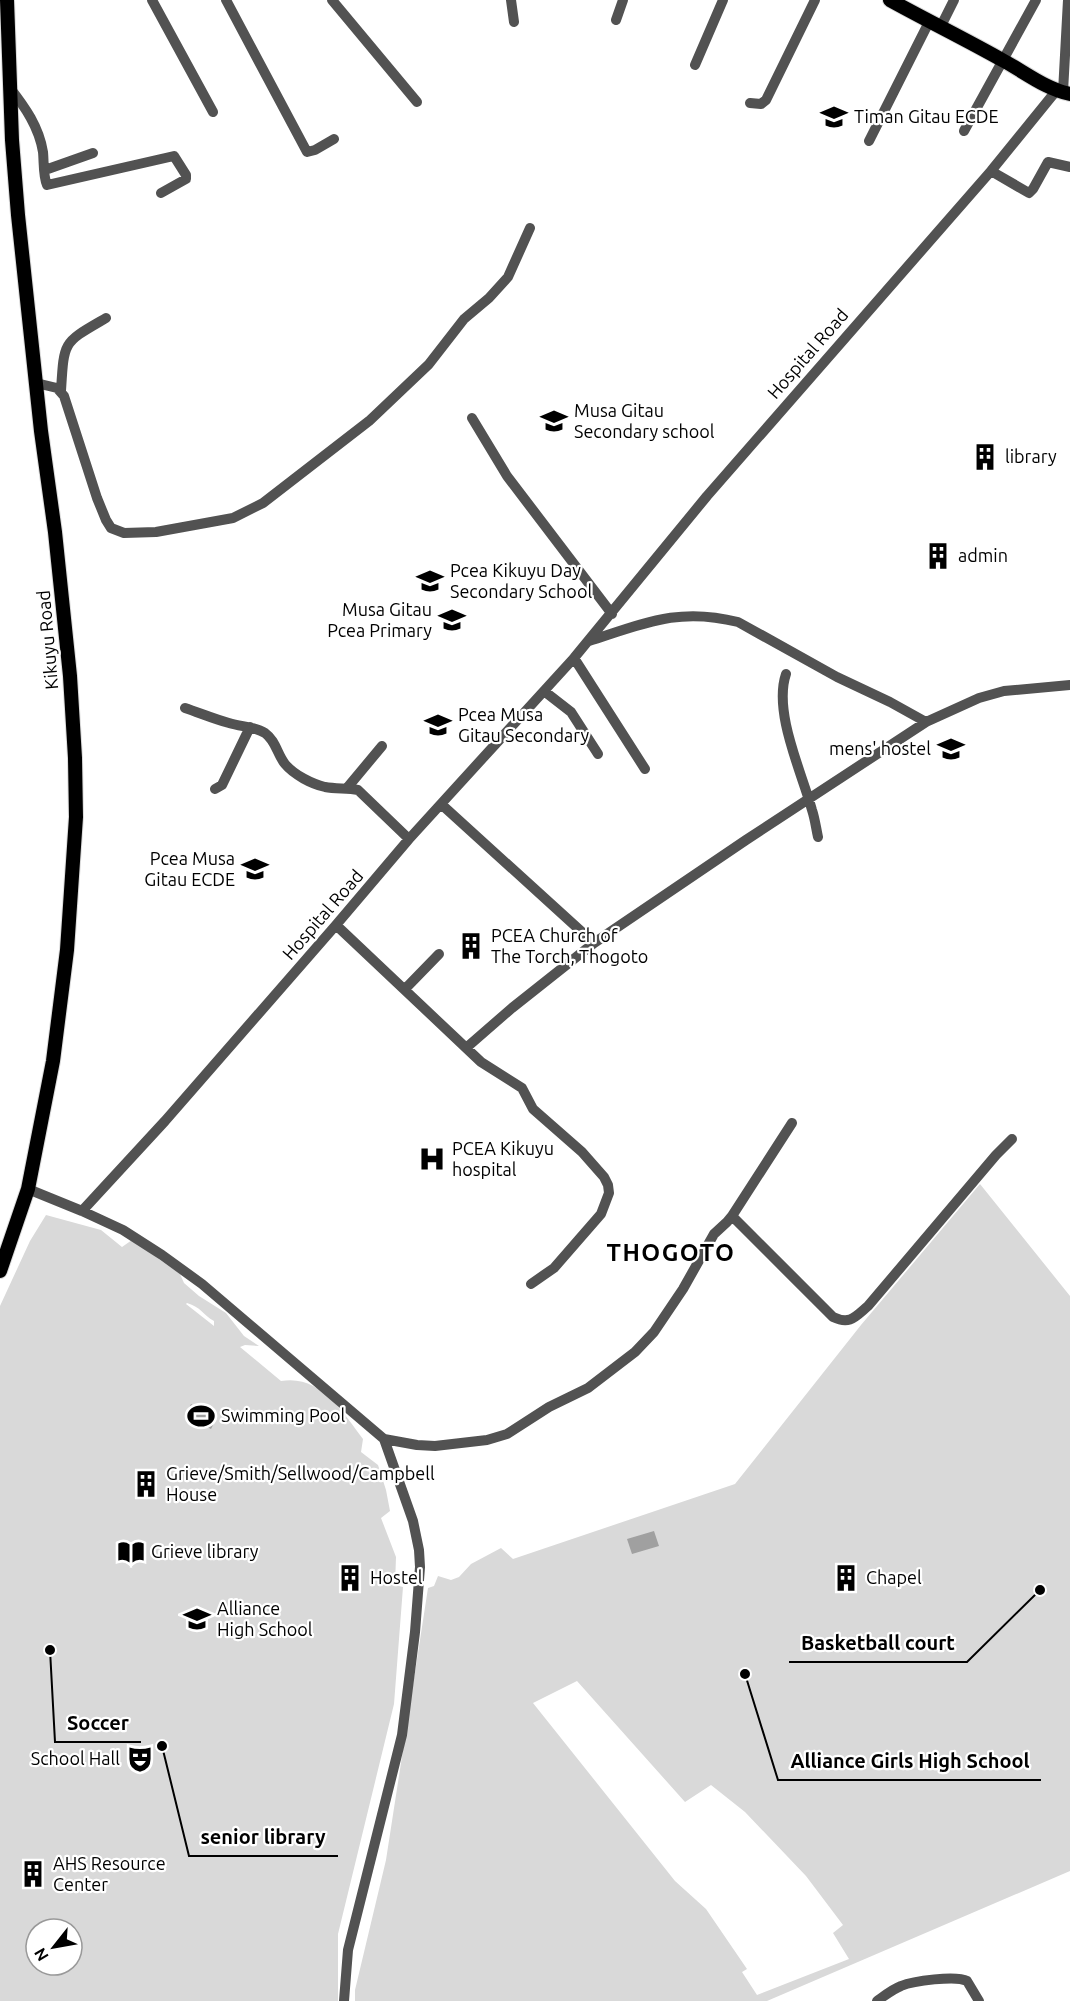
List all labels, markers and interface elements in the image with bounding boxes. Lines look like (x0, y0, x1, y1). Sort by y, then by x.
school or university icon: Timan Gitau ECDE (819, 102, 849, 132)
place label: Timan Gitau ECDE (854, 106, 999, 126)
street label: Hospital Road (763, 304, 852, 402)
place label: Musa Gitau Secondary school (574, 400, 715, 441)
school or university icon: Musa Gitau Secondary school (539, 406, 569, 436)
building icon: library (970, 442, 1000, 472)
place label: library (1005, 446, 1057, 466)
building icon: admin (923, 541, 953, 571)
place label: admin (958, 545, 1008, 565)
place label: Pcea Kikuyu Day Secondary School (450, 560, 592, 601)
school or university icon: Pcea Kikuyu Day Secondary School (415, 566, 445, 596)
street label: Kikuyu Road (33, 590, 61, 691)
place label: Musa Gitau Pcea Primary (327, 599, 432, 640)
school or university icon: Musa Gitau Pcea Primary (437, 605, 467, 635)
place label: Pcea Musa Gitau Secondary (458, 704, 589, 745)
school or university icon: Pcea Musa Gitau Secondary (423, 710, 453, 740)
school or university icon: mens' hostel (936, 734, 966, 764)
place label: mens' hostel (829, 738, 931, 758)
place label: Pcea Musa Gitau ECDE (144, 848, 235, 889)
school or university icon: Pcea Musa Gitau ECDE (240, 854, 270, 884)
street label: Hospital Road (278, 865, 367, 963)
place label: PCEA Church of The Torch, Thogoto (491, 925, 648, 966)
building icon: PCEA Church of The Torch, Thogoto (456, 931, 486, 961)
place label: PCEA Kikuyu hospital (452, 1138, 554, 1179)
hospital icon: PCEA Kikuyu hospital (417, 1144, 447, 1174)
district label: THOGOTO (607, 1239, 735, 1266)
sports icon: Swimming Pool (186, 1401, 216, 1431)
place label: Swimming Pool (221, 1405, 346, 1425)
place label: Grieve/Smith/Sellwood/Campbell House (166, 1463, 435, 1504)
building icon: Grieve/Smith/Sellwood/Campbell House (131, 1469, 161, 1499)
library icon: Grieve library (116, 1537, 146, 1567)
place label: Grieve library (151, 1541, 259, 1561)
building icon: Hostel (335, 1563, 365, 1593)
building icon: Chapel (831, 1563, 861, 1593)
place label: Hostel (370, 1567, 423, 1587)
place label: Chapel (866, 1567, 922, 1587)
place label: Alliance High School (217, 1598, 313, 1639)
school or university icon: Alliance High School (182, 1604, 212, 1634)
callout: Basketball court (789, 1624, 967, 1662)
text: Basketball court (801, 1631, 955, 1654)
callout: Soccer (55, 1704, 141, 1742)
text: Soccer (67, 1711, 130, 1734)
callout: Alliance Girls High School (778, 1742, 1041, 1780)
theatre icon: School Hall (125, 1744, 155, 1774)
place label: School Hall (31, 1748, 120, 1768)
text: Alliance Girls High School (790, 1749, 1030, 1772)
callout: senior library (189, 1818, 338, 1856)
text: senior library (200, 1825, 326, 1848)
place label: AHS Resource Center (53, 1853, 166, 1894)
building icon: AHS Resource Center (18, 1859, 48, 1889)
north arrow (24, 1917, 84, 1977)
text: N (30, 1945, 52, 1964)

